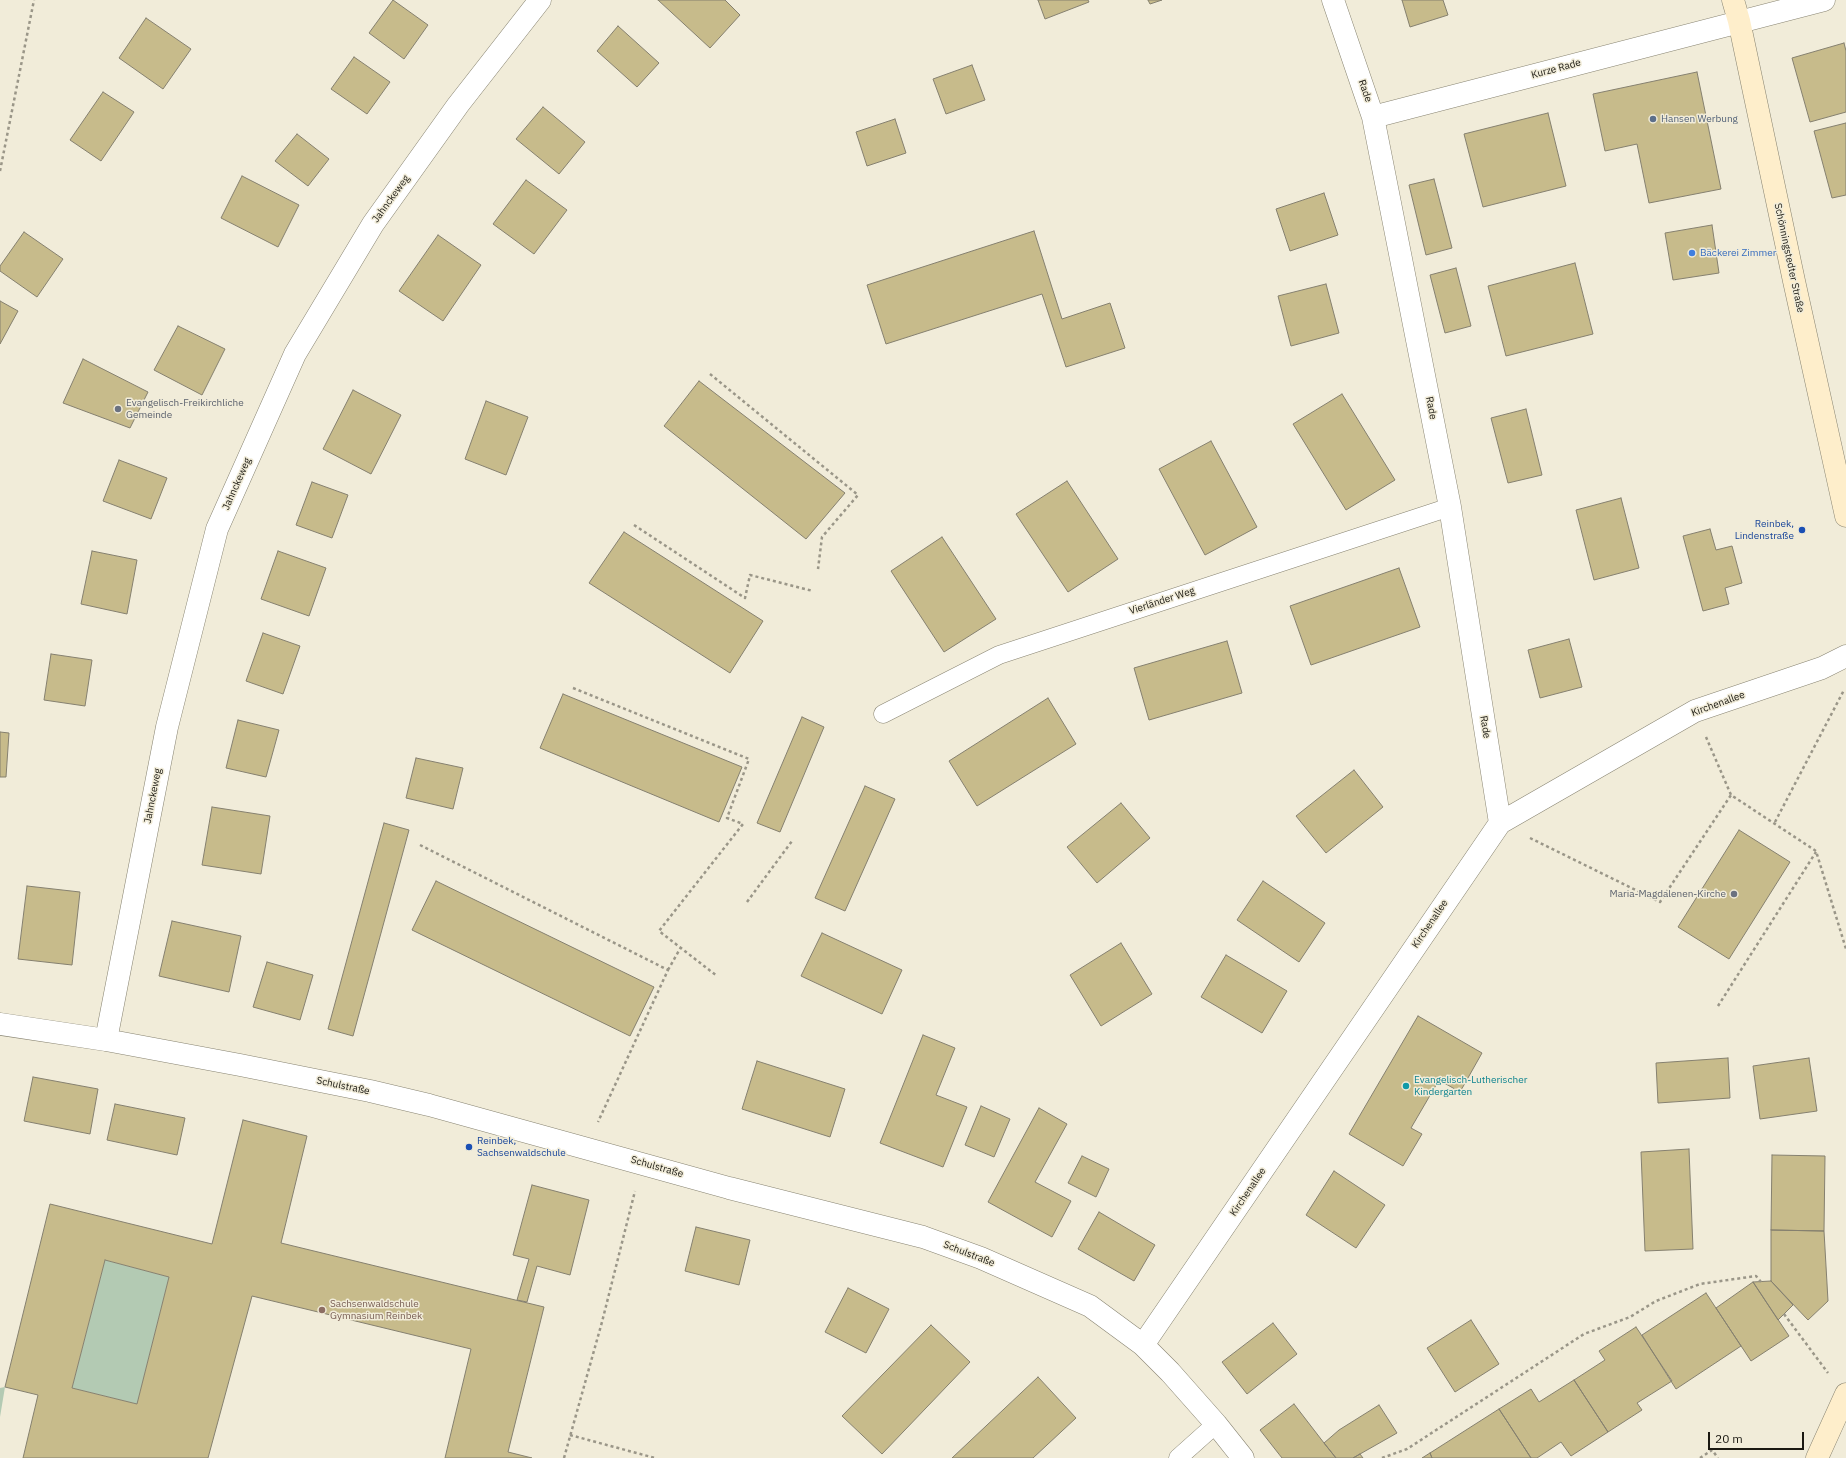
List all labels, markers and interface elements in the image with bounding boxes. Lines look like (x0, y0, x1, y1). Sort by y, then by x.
street label: Kurze Rade (1530, 57, 1582, 81)
street label: Rade (1356, 78, 1374, 104)
place label: Hansen Werbung (1661, 113, 1738, 125)
marker: Hansen Werbung (1648, 114, 1658, 124)
street label: Jahnckeweg (370, 173, 412, 225)
street label: Schönningstedter Straße (1772, 202, 1806, 314)
place label: Bäckerei Zimmer (1700, 247, 1776, 259)
marker: Bäckerei Zimmer (1687, 248, 1697, 258)
street label: Rade (1423, 396, 1439, 420)
place label: Evangelisch-Freikirchliche Gemeinde (126, 397, 244, 420)
marker: Evangelisch-Freikirchliche Gemeinde (113, 404, 123, 414)
street label: Jahnckeweg (220, 456, 254, 512)
place label: Reinbek, Lindenstraße (1735, 518, 1794, 542)
marker: Reinbek, Lindenstraße (1797, 525, 1807, 535)
street label: Vierländer Weg (1128, 585, 1196, 617)
street label: Kirchenallee (1690, 689, 1746, 719)
street label: Rade (1477, 715, 1493, 739)
street label: Jahnckeweg (142, 767, 164, 825)
place label: Maria-Magdalenen-Kirche (1610, 888, 1726, 900)
marker: Maria-Magdalenen-Kirche (1729, 889, 1739, 899)
street label: Kirchenallee (1409, 897, 1451, 951)
place label: Evangelisch-Lutherischer Kindergarten (1414, 1074, 1527, 1098)
street label: Schulstraße (315, 1075, 371, 1097)
marker: Evangelisch-Lutherischer Kindergarten (1401, 1081, 1411, 1091)
place label: Reinbek, Sachsenwaldschule (477, 1135, 566, 1158)
marker: Reinbek, Sachsenwaldschule (464, 1142, 474, 1152)
street label: Schulstraße (629, 1154, 685, 1180)
street label: Kirchenallee (1227, 1165, 1269, 1219)
street label: Schulstraße (942, 1239, 996, 1269)
place label: Sachsenwaldschule Gymnasium Reinbek (330, 1298, 422, 1322)
marker: Sachsenwaldschule Gymnasium Reinbek (317, 1305, 327, 1315)
scale bar (1710, 1424, 1806, 1450)
text: 20 m (1715, 1431, 1743, 1446)

